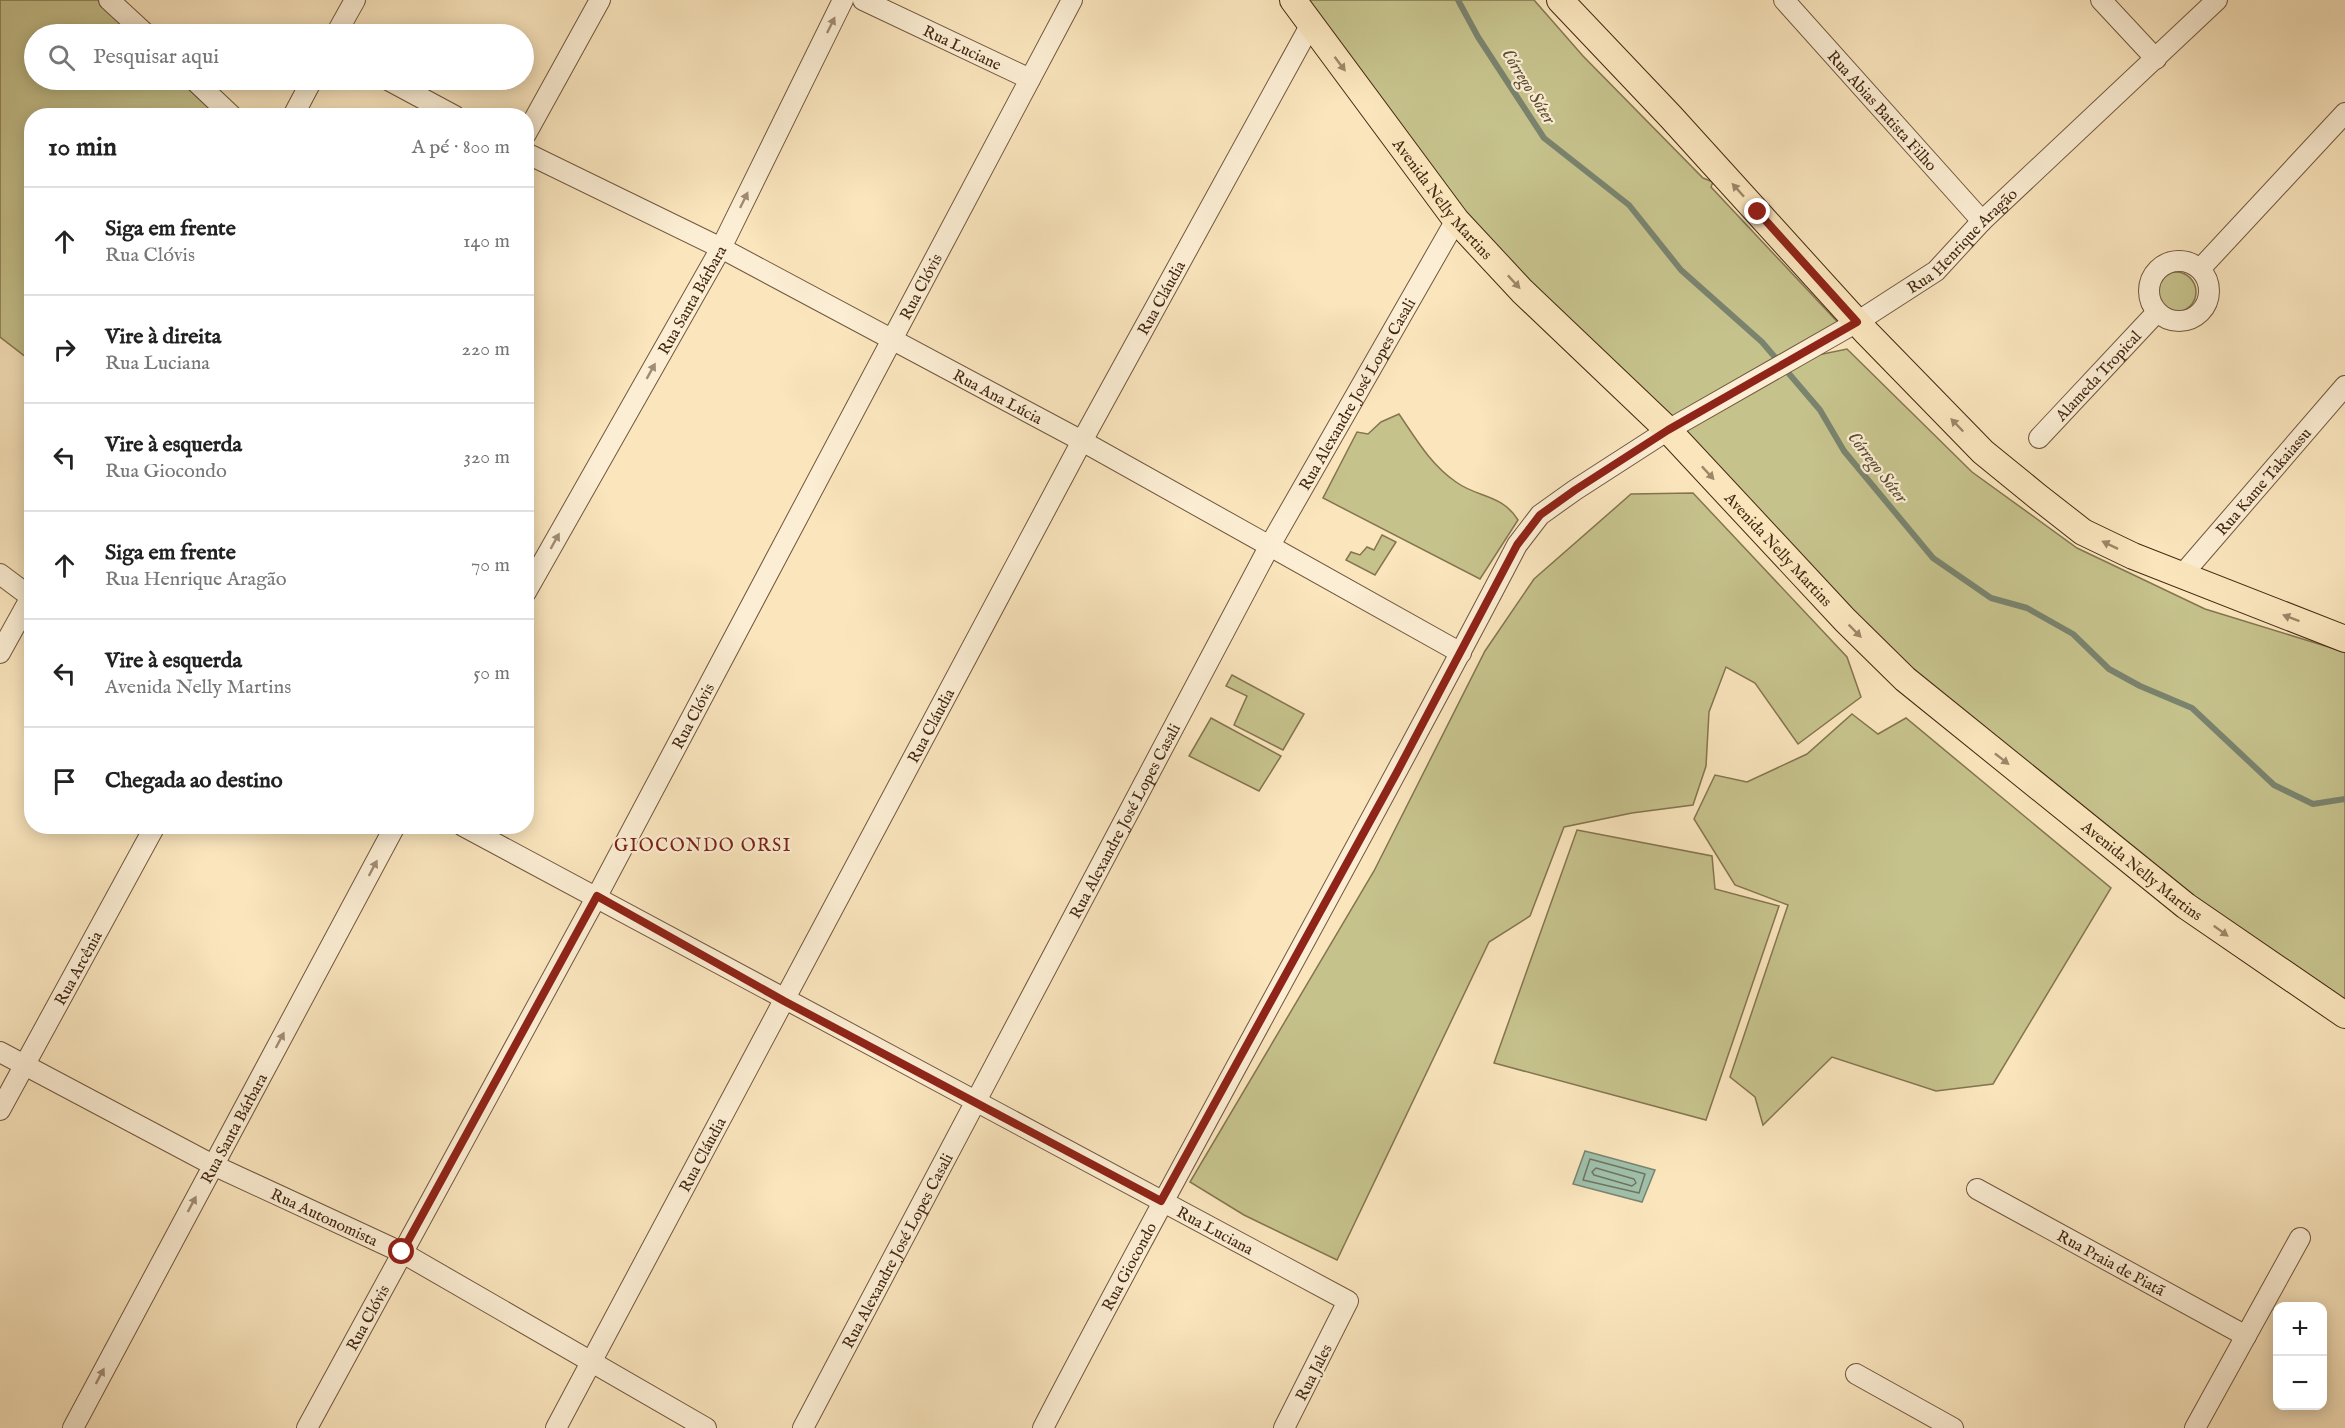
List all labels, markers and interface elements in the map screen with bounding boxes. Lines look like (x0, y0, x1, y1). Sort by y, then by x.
one-way arrow (826, 17, 835, 34)
street label: Rua Luciane (919, 22, 1004, 76)
search box (24, 24, 534, 90)
icon: search (45, 41, 78, 74)
text: Pesquisar aqui (93, 43, 219, 71)
water label: Córrego Sóter (1496, 45, 1560, 130)
street label: Rua Abias Batista Filho (1822, 47, 1941, 176)
one-way arrow (1334, 57, 1346, 72)
text: 10 min (48, 131, 117, 164)
text: A pé · 800 m (412, 135, 510, 160)
street label: Avenida Nelly Martins (1387, 135, 1496, 265)
one-way arrow (1731, 183, 1745, 198)
street label: Rua Henrique Aragão (1904, 185, 2023, 299)
one-way arrow (740, 192, 749, 209)
route end (1744, 198, 1770, 224)
text: Siga em frente (105, 215, 236, 243)
icon: ahead (48, 225, 81, 258)
text: 140 m (463, 229, 510, 254)
text: Rua Clóvis (105, 243, 195, 268)
street label: Rua Santa Bárbara (655, 243, 732, 359)
street label: Rua Clóvis (896, 250, 948, 324)
street label: Rua Cláudia (1134, 258, 1191, 339)
one-way arrow (1507, 274, 1520, 289)
street label: Rua Alexandre José Lopes Casali (1296, 295, 1421, 494)
text: Vire à direita (105, 323, 221, 351)
street label: Alameda Tropical (2051, 327, 2147, 427)
icon: right (48, 333, 81, 366)
text: 220 m (462, 337, 510, 362)
text: Rua Luciana (105, 351, 210, 376)
one-way arrow (646, 363, 656, 380)
street label: Rua Ana Lúcia (949, 366, 1045, 430)
one-way arrow (1950, 418, 1964, 433)
street label: Rua Kame Takaiassu (2212, 424, 2317, 540)
water label: Córrego Sóter (1842, 427, 1912, 509)
text: Vire à esquerda (105, 431, 242, 459)
icon: left (48, 441, 81, 474)
text: 320 m (464, 445, 510, 470)
text: Rua Giocondo (105, 459, 227, 484)
one-way arrow (1700, 466, 1714, 480)
street label: Avenida Nelly Martins (1719, 488, 1836, 612)
one-way arrow (550, 532, 560, 549)
text: Siga em frente (105, 539, 236, 567)
one-way arrow (2101, 540, 2118, 550)
icon: ahead (48, 549, 81, 582)
text: 70 m (471, 553, 510, 578)
text: Rua Henrique Aragão (105, 567, 286, 592)
one-way arrow (2281, 613, 2299, 623)
one-way arrow (1848, 623, 1862, 637)
text: Vire à esquerda (105, 647, 242, 675)
icon: left (48, 657, 81, 690)
text: 50 m (473, 661, 510, 686)
text: Avenida Nelly Martins (105, 675, 291, 700)
street label: Rua Clóvis (669, 680, 720, 753)
street label: Rua Cláudia (904, 686, 960, 767)
street label: Rua Alexandre José Lopes Casali (1066, 721, 1186, 923)
one-way arrow (1994, 752, 2010, 765)
icon: arrive (48, 765, 81, 798)
text: Chegada ao destino (105, 767, 283, 795)
street label: Avenida Nelly Martins (2076, 817, 2206, 926)
district label: GIOCONDO ORSI (614, 835, 792, 858)
one-way arrow (368, 859, 378, 876)
one-way arrow (2213, 925, 2229, 937)
street label: Rua Arcênia (51, 928, 108, 1009)
one-way arrow (275, 1031, 285, 1048)
street label: Rua Santa Bárbara (198, 1071, 273, 1188)
street label: Rua Cláudia (676, 1115, 732, 1196)
street label: Rua Alexandre José Lopes Casali (839, 1150, 959, 1352)
street label: Rua Autonomista (267, 1185, 380, 1252)
one-way arrow (187, 1196, 197, 1213)
street label: Rua Luciana (1173, 1203, 1256, 1260)
street label: Rua Giocondo (1098, 1219, 1162, 1315)
street label: Rua Praia de Piatã (2053, 1227, 2168, 1302)
route start (388, 1238, 414, 1264)
street label: Rua Clóvis (343, 1282, 395, 1355)
map controls (2273, 1302, 2327, 1410)
button: + (2273, 1302, 2327, 1356)
street label: Rua Jales (1292, 1341, 1338, 1405)
button: − (2273, 1356, 2327, 1410)
one-way arrow (95, 1368, 105, 1385)

